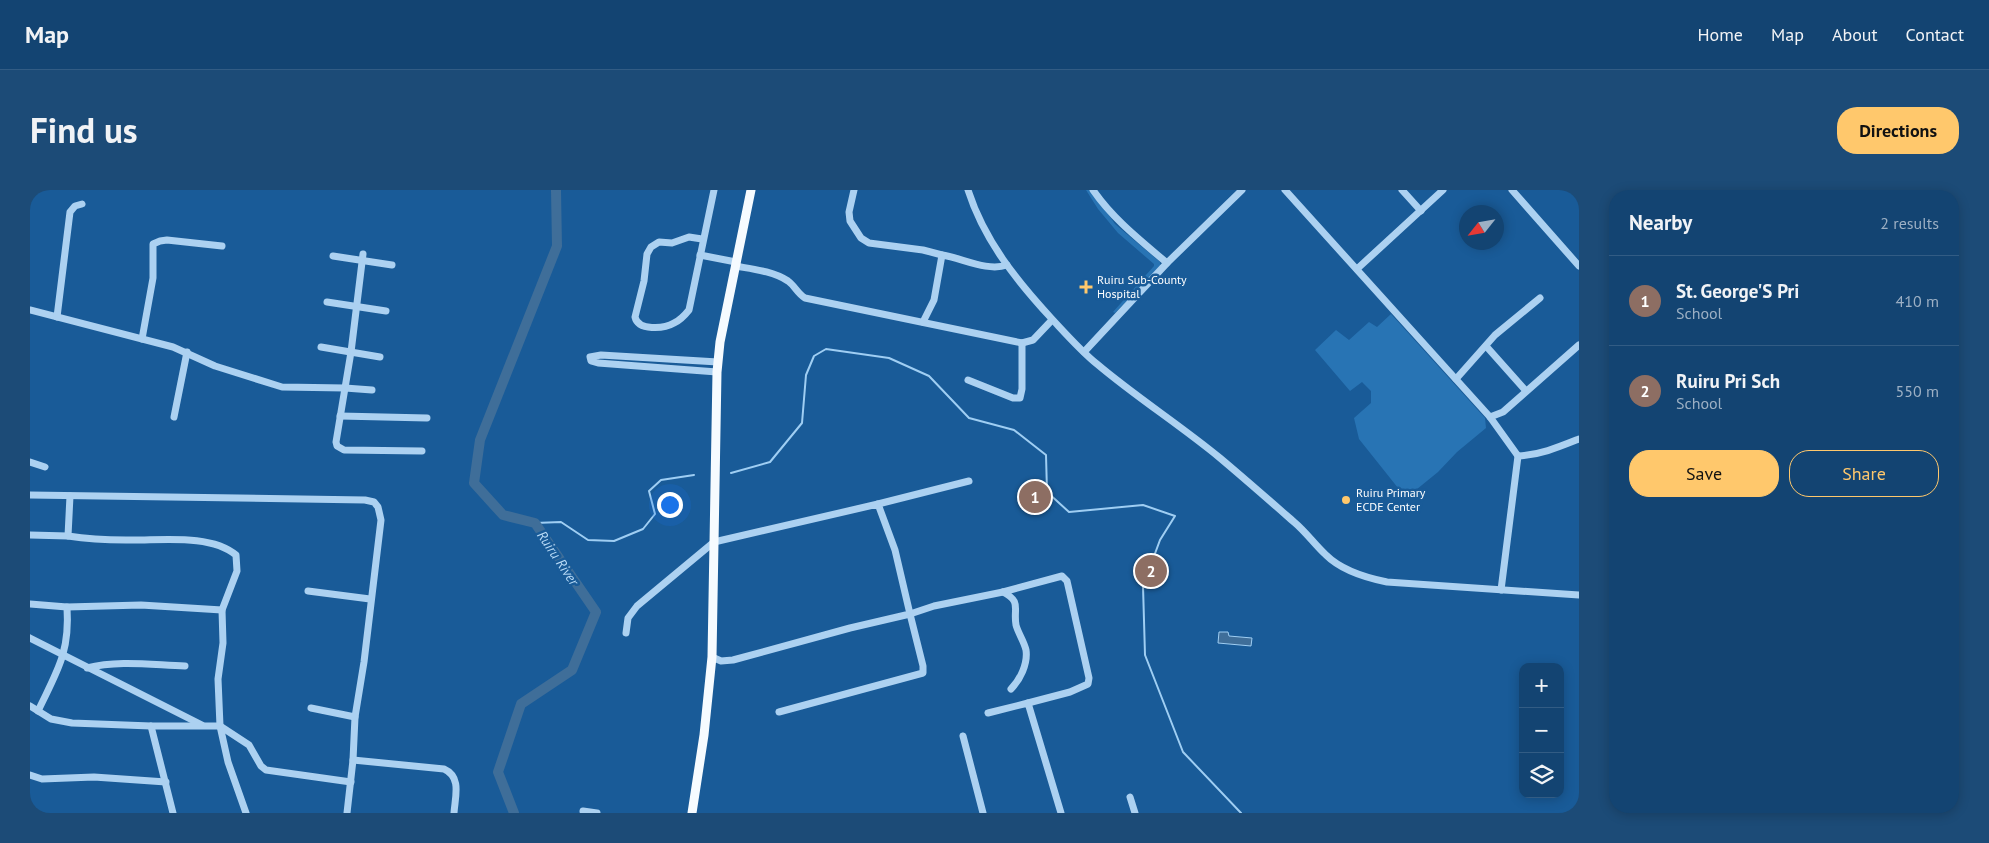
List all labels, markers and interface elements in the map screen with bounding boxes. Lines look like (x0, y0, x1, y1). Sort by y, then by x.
text: Map (25, 19, 69, 50)
text: Home (1697, 23, 1743, 46)
text: Map (1771, 23, 1804, 46)
text: About (1832, 23, 1878, 46)
text: Contact (1906, 23, 1964, 46)
text: Find us (30, 107, 138, 153)
button: Directions (1837, 107, 1959, 154)
north arrow (1459, 205, 1504, 250)
text: Nearby (1629, 209, 1692, 236)
text: 2 results (1880, 213, 1939, 233)
place label: Ruiru Sub-County Hospital (1097, 272, 1187, 301)
text: St. George'S Pri (1676, 279, 1799, 303)
marker: Ruiru Sub-County Hospital (1079, 280, 1093, 294)
text: 1 (1640, 291, 1650, 311)
text: 410 m (1896, 291, 1939, 311)
text: School (1676, 303, 1722, 323)
text: Ruiru Pri Sch (1676, 369, 1780, 393)
text: 2 (1640, 381, 1650, 401)
text: 550 m (1896, 381, 1939, 401)
text: School (1676, 393, 1722, 413)
button: Save (1629, 450, 1779, 497)
button: Share (1789, 450, 1939, 497)
pin: 1 (1019, 478, 1051, 516)
place label: Ruiru Primary ECDE Center (1356, 485, 1426, 514)
your location (657, 492, 683, 518)
marker: Ruiru Primary ECDE Center (1340, 494, 1352, 506)
water label: Ruiru River (533, 527, 584, 590)
pin: 2 (1135, 552, 1167, 590)
map controls (1519, 663, 1564, 798)
button: + (1519, 663, 1564, 708)
button: − (1519, 708, 1564, 753)
button: layers (1519, 753, 1564, 798)

